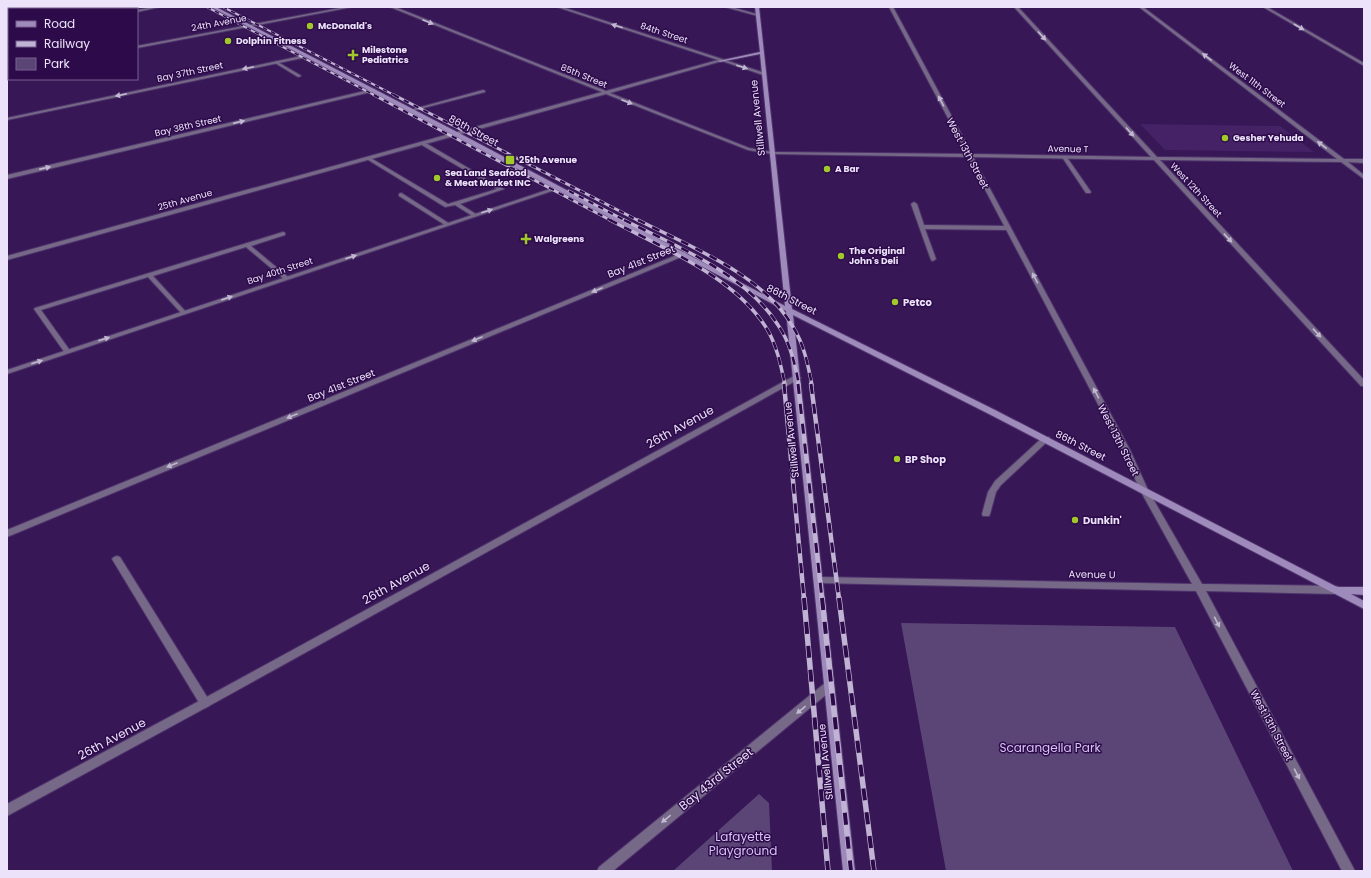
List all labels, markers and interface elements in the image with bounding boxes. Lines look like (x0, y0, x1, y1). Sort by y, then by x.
legend (8, 8, 138, 80)
street label: 24th Avenue (190, 12, 248, 34)
text: Road (44, 15, 75, 32)
one-way arrow (423, 19, 435, 25)
place label: McDonald's (318, 20, 372, 32)
street label: 84th Street (639, 20, 689, 46)
marker: McDonald's (305, 21, 315, 31)
one-way arrow (610, 23, 622, 29)
one-way arrow (1293, 23, 1305, 30)
one-way arrow (1038, 31, 1047, 41)
text: Railway (44, 35, 90, 52)
place label: Dolphin Fitness (236, 35, 307, 47)
marker: Dolphin Fitness (223, 36, 233, 46)
place label: Milestone Pediatrics (362, 44, 409, 66)
marker: Milestone Pediatrics (347, 49, 359, 61)
one-way arrow (1202, 53, 1213, 62)
text: Park (44, 55, 71, 72)
street label: Bay 37th Street (156, 59, 224, 85)
street label: West 11th Street (1226, 60, 1288, 110)
street label: 85th Street (559, 61, 609, 91)
one-way arrow (736, 65, 748, 71)
one-way arrow (242, 66, 254, 72)
street label: Stillwell Avenue (746, 79, 769, 157)
one-way arrow (115, 92, 127, 98)
one-way arrow (938, 95, 944, 107)
one-way arrow (621, 99, 633, 105)
street label: 86th Street (446, 111, 502, 150)
street label: Bay 38th Street (154, 113, 222, 139)
street label: West 13th Street (942, 115, 993, 192)
one-way arrow (234, 119, 246, 125)
one-way arrow (1125, 127, 1135, 137)
place label: Gesher Yehuda (1233, 132, 1304, 144)
marker: Gesher Yehuda (1220, 133, 1230, 143)
one-way arrow (1316, 140, 1327, 149)
street label: Avenue T (1047, 143, 1089, 155)
marker: 25th Avenue (504, 154, 516, 166)
place label: 25th Avenue (519, 154, 578, 166)
street label: West 12th Street (1168, 160, 1224, 220)
place label: A Bar (835, 163, 860, 175)
marker: A Bar (822, 164, 832, 174)
one-way arrow (39, 165, 51, 171)
place label: Sea Land Seafood & Meat Market INC (445, 167, 531, 189)
marker: Sea Land Seafood & Meat Market INC (432, 173, 442, 183)
street label: 25th Avenue (156, 186, 214, 213)
one-way arrow (482, 208, 494, 214)
place label: Walgreens (534, 233, 584, 245)
one-way arrow (1223, 233, 1233, 243)
marker: Walgreens (521, 234, 531, 244)
street label: Bay 41st Street (605, 241, 677, 282)
place label: The Original John's Deli (849, 245, 905, 267)
marker: The Original John's Deli (836, 251, 846, 261)
one-way arrow (345, 254, 357, 260)
street label: Bay 40th Street (246, 255, 314, 287)
one-way arrow (1031, 272, 1038, 284)
street label: 86th Street (764, 280, 820, 319)
one-way arrow (591, 287, 603, 293)
one-way arrow (222, 295, 234, 301)
place label: Petco (903, 295, 933, 310)
marker: Petco (890, 297, 900, 307)
one-way arrow (1312, 328, 1321, 338)
one-way arrow (98, 336, 110, 342)
one-way arrow (471, 337, 483, 343)
one-way arrow (31, 358, 43, 364)
street label: Bay 41st Street (305, 365, 377, 406)
one-way arrow (1092, 387, 1099, 399)
street label: 26th Avenue (643, 401, 717, 452)
street label: Stillwell Avenue (780, 401, 803, 479)
street label: West 13th Street (1094, 402, 1143, 479)
one-way arrow (286, 413, 298, 419)
street label: 86th Street (1053, 426, 1109, 465)
place label: BP Shop (905, 452, 946, 467)
marker: BP Shop (892, 454, 902, 464)
one-way arrow (166, 463, 178, 469)
place label: Dunkin' (1083, 513, 1122, 528)
marker: Dunkin' (1070, 515, 1080, 525)
street label: 26th Avenue (359, 557, 433, 608)
street label: Avenue U (1068, 567, 1116, 582)
one-way arrow (1214, 616, 1220, 628)
street label: West 13th Street (1246, 687, 1297, 764)
one-way arrow (795, 705, 806, 714)
street label: 26th Avenue (75, 713, 149, 764)
street label: Stillwell Avenue (814, 723, 837, 801)
park label: Scarangella Park (999, 739, 1101, 756)
street label: Bay 43rd Street (675, 743, 756, 814)
one-way arrow (1294, 768, 1301, 780)
one-way arrow (661, 815, 672, 824)
park label: Lafayette Playground (709, 828, 777, 859)

